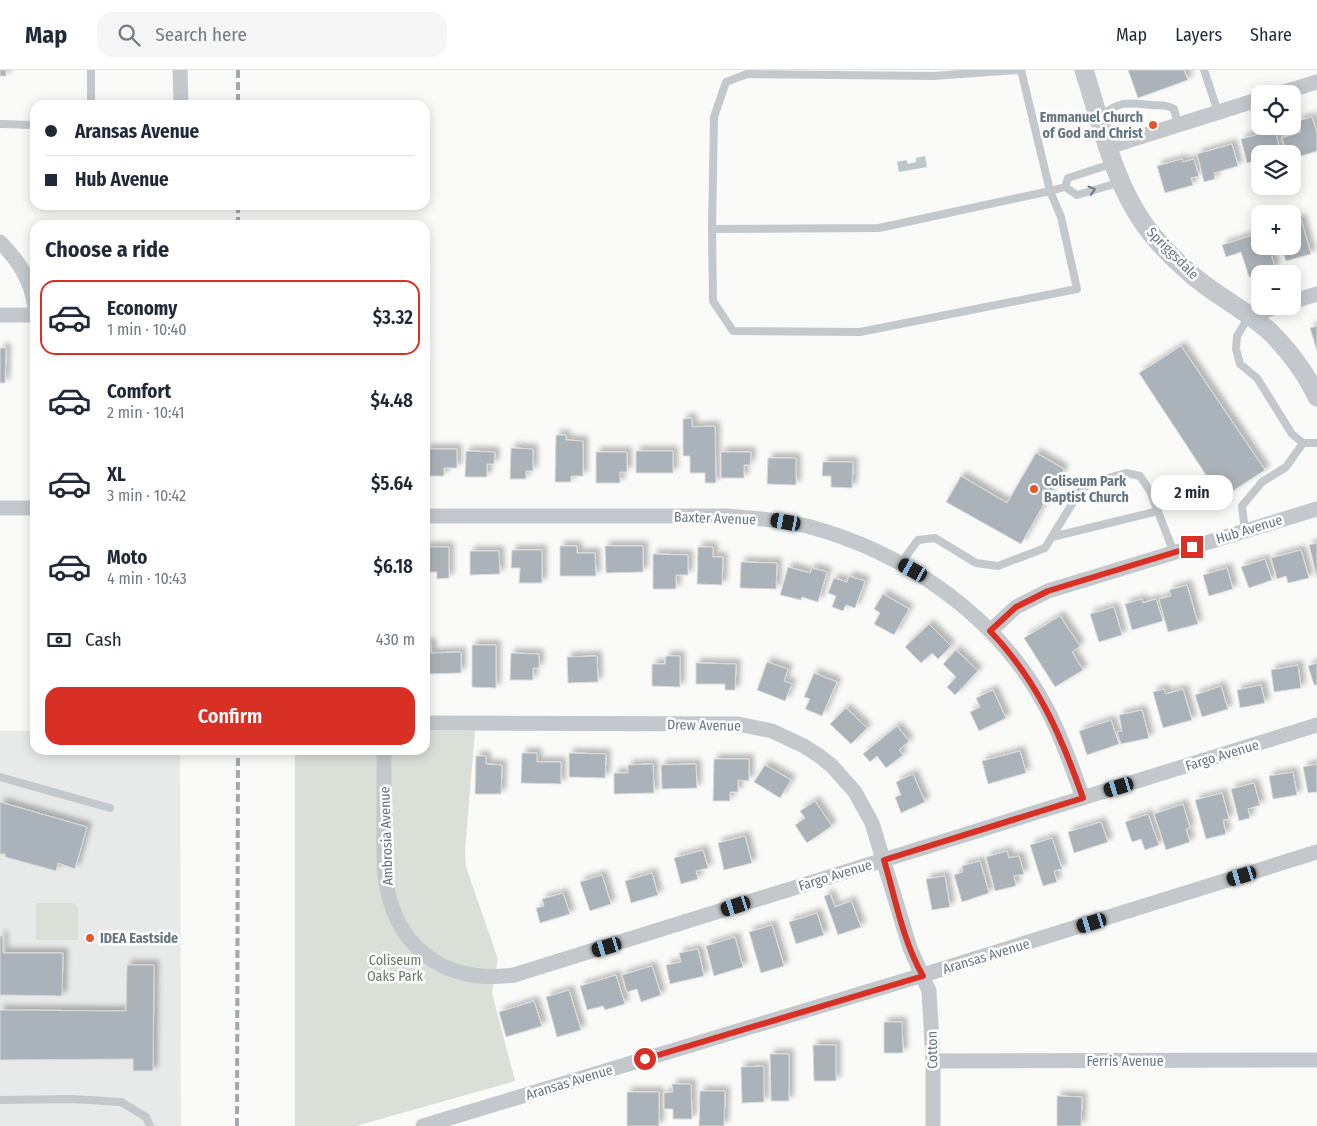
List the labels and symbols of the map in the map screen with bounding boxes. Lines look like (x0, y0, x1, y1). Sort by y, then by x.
place label: Emmanuel Church of God and Christ (1040, 109, 1144, 142)
marker: Emmanuel Church of God and Christ (1147, 119, 1159, 131)
one-way arrow (1088, 186, 1096, 196)
street label: Spriggsdale (1143, 224, 1202, 283)
place label: Coliseum Park Baptist Church (1044, 473, 1129, 506)
callout: 2 min (1151, 474, 1233, 510)
marker: Coliseum Park Baptist Church (1028, 483, 1040, 495)
street label: Baxter Avenue (674, 509, 756, 528)
street label: Hub Avenue (1214, 511, 1285, 548)
car (769, 512, 802, 532)
route end (1181, 536, 1203, 558)
car (896, 556, 929, 584)
street label: Drew Avenue (667, 716, 741, 735)
street label: Fargo Avenue (1183, 736, 1261, 775)
car (1102, 775, 1135, 799)
street label: Ambrosia Avenue (376, 786, 397, 886)
street label: Fargo Avenue (796, 856, 874, 895)
car (1225, 864, 1258, 888)
car (719, 894, 752, 918)
car (1075, 911, 1108, 935)
place label: IDEA Eastside (100, 930, 178, 947)
marker: IDEA Eastside (84, 932, 96, 944)
car (590, 935, 623, 959)
street label: Aransas Avenue (941, 935, 1032, 978)
park label: Coliseum Oaks Park (367, 952, 424, 985)
street label: Cotton (924, 1031, 941, 1069)
route start (634, 1048, 656, 1070)
street label: Ferris Avenue (1086, 1053, 1164, 1070)
street label: Aransas Avenue (524, 1061, 615, 1104)

